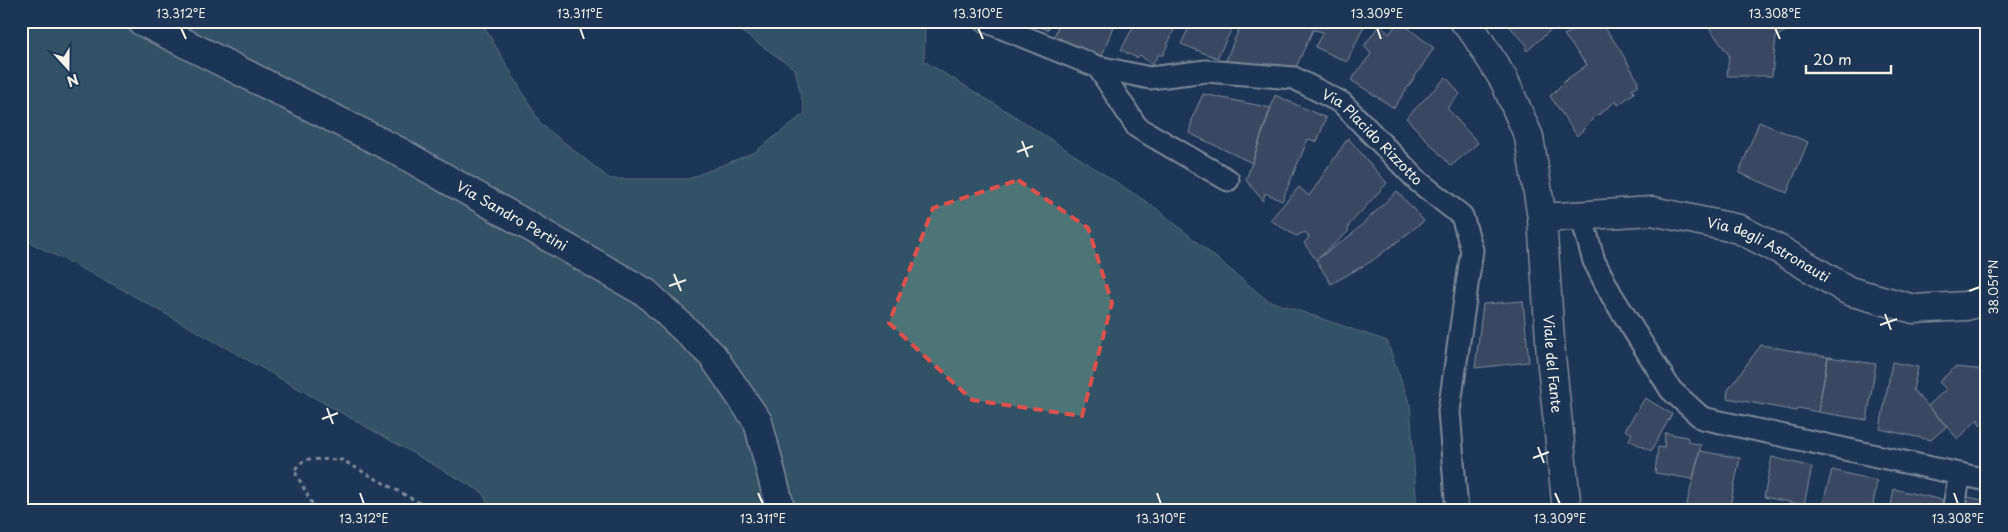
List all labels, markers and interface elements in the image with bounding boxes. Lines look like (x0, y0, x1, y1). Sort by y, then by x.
text: 13.312°E (156, 4, 206, 22)
text: 13.311°E (557, 4, 603, 22)
text: 13.310°E (953, 4, 1003, 22)
text: 13.309°E (1351, 4, 1403, 22)
text: 13.308°E (1749, 4, 1801, 22)
north arrow (42, 42, 92, 92)
scale bar (1806, 42, 1890, 74)
text: 20 m (1813, 47, 1852, 70)
text: N (64, 69, 82, 92)
street label: Via Placido Rizzotto (1318, 83, 1428, 190)
street label: Via Sandro Pertini (452, 175, 571, 256)
street label: Via degli Astronauti (1705, 212, 1834, 287)
text: 38.051°N (1984, 260, 2002, 314)
street label: Viale del Fante (1538, 314, 1568, 414)
text: 13.312°E (339, 509, 389, 527)
text: 13.311°E (740, 509, 786, 527)
text: 13.310°E (1136, 509, 1186, 527)
text: 13.309°E (1534, 509, 1586, 527)
text: 13.308°E (1932, 509, 1984, 527)

